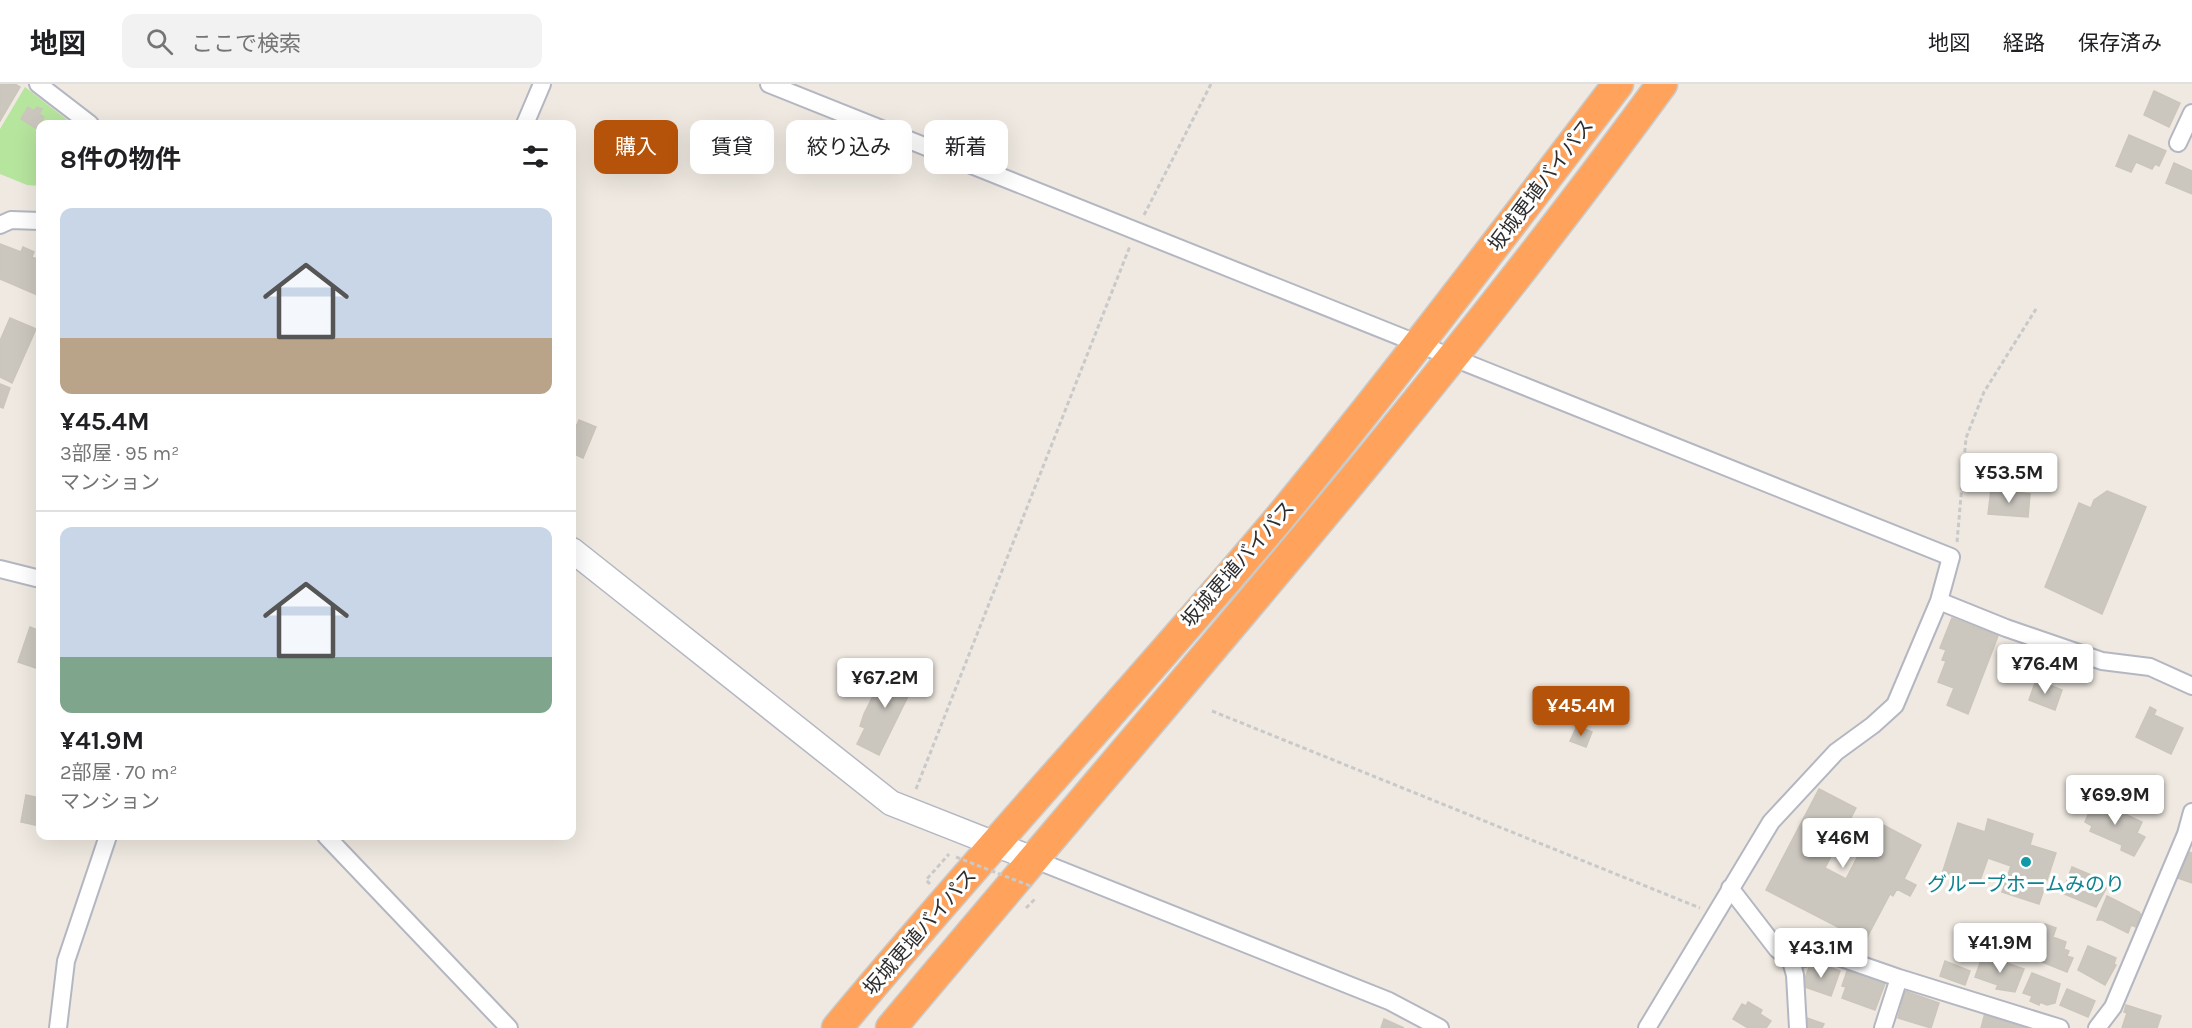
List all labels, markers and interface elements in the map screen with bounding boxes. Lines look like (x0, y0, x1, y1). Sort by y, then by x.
search box (122, 14, 542, 68)
icon: search (143, 25, 176, 58)
text: 地図 (30, 27, 86, 60)
text: ここで検索 (191, 31, 301, 57)
text: 地図 (1928, 31, 1970, 55)
text: 経路 (2003, 31, 2045, 55)
text: 保存済み (2078, 31, 2162, 55)
street label: 坂城更埴バイパス (1484, 114, 1598, 256)
chip: 購入 (594, 120, 678, 174)
chip: 賃貸 (690, 120, 774, 174)
chip: 絞り込み (786, 120, 912, 174)
chip: 新着 (924, 120, 1008, 174)
icon: filters (519, 140, 552, 173)
text: 8件の物件 (60, 144, 181, 175)
icon: home (252, 247, 360, 355)
text: ¥45.4M (60, 406, 150, 437)
text: 3部屋 · 95 m² (60, 442, 179, 465)
pin: ¥53.5M (1960, 453, 2058, 504)
text: ¥53.5M (1974, 461, 2044, 484)
text: マンション (60, 471, 160, 494)
street label: 坂城更埴バイパス (1177, 496, 1299, 632)
icon: home (252, 566, 360, 674)
pin: ¥76.4M (1996, 644, 2094, 695)
text: ¥76.4M (2011, 652, 2079, 675)
pin: ¥67.2M (836, 658, 934, 709)
text: ¥67.2M (851, 666, 919, 689)
pin: ¥45.4M (1532, 686, 1630, 737)
text: ¥45.4M (1547, 694, 1615, 717)
text: ¥41.9M (60, 725, 144, 756)
text: 2部屋 · 70 m² (60, 761, 177, 784)
pin: ¥69.9M (2066, 775, 2164, 826)
text: ¥69.9M (2080, 783, 2150, 806)
text: マンション (60, 790, 160, 813)
pin: ¥46M (1807, 818, 1879, 869)
text: ¥46M (1816, 826, 1870, 849)
marker: グループホームみのり (2019, 855, 2033, 869)
street label: 坂城更埴バイパス (859, 864, 981, 1000)
place label: グループホームみのり (1927, 873, 2125, 896)
pin: ¥41.9M (1951, 923, 2049, 974)
pin: ¥43.1M (1772, 928, 1870, 979)
text: ¥41.9M (1968, 931, 2032, 954)
text: ¥43.1M (1789, 936, 1854, 959)

